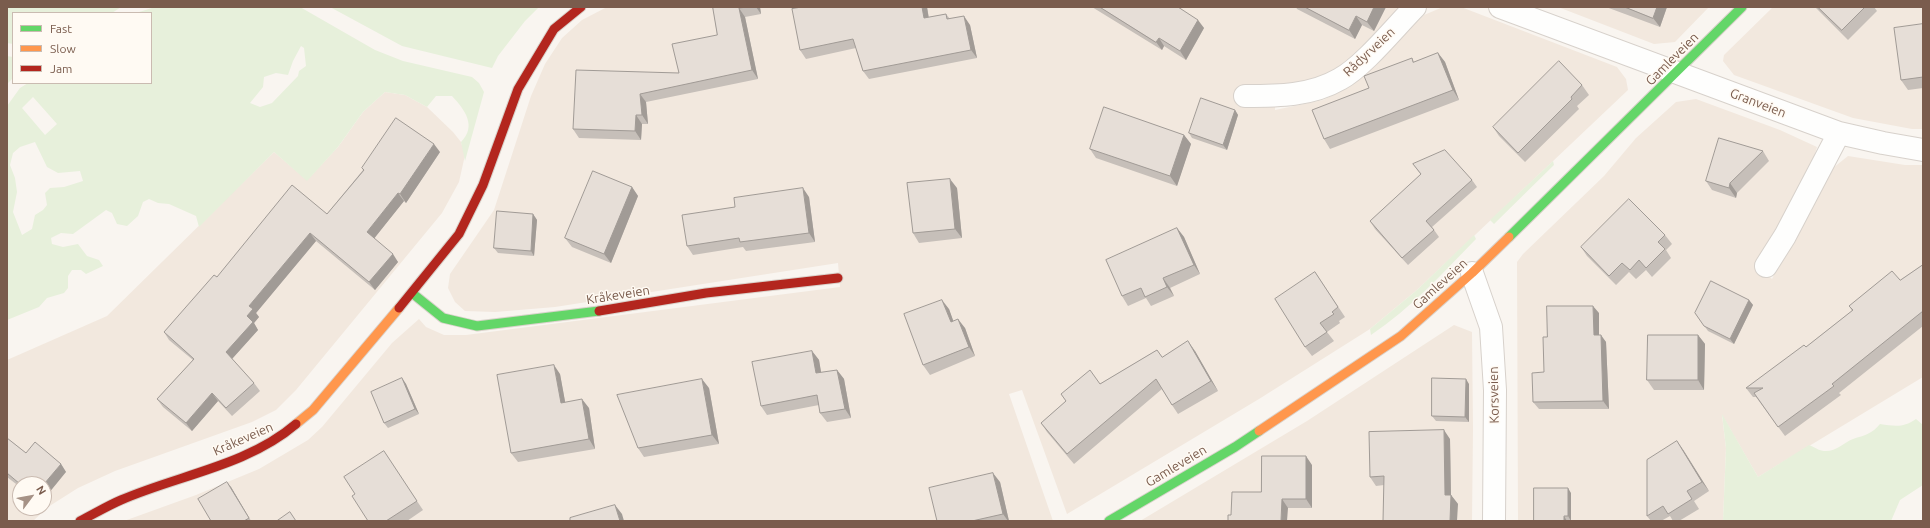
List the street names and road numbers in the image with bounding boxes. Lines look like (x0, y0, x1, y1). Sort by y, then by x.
street label: Rådyrveien (1340, 24, 1398, 80)
street label: Gamleveien (1642, 29, 1702, 89)
street label: Granveien (1728, 85, 1788, 121)
street label: Gamleveien (1409, 255, 1471, 313)
street label: Kråkeveien (585, 282, 651, 308)
street label: Korsveien (1486, 366, 1502, 424)
street label: Kråkeveien (210, 419, 276, 459)
street label: Gamleveien (1143, 442, 1209, 490)

